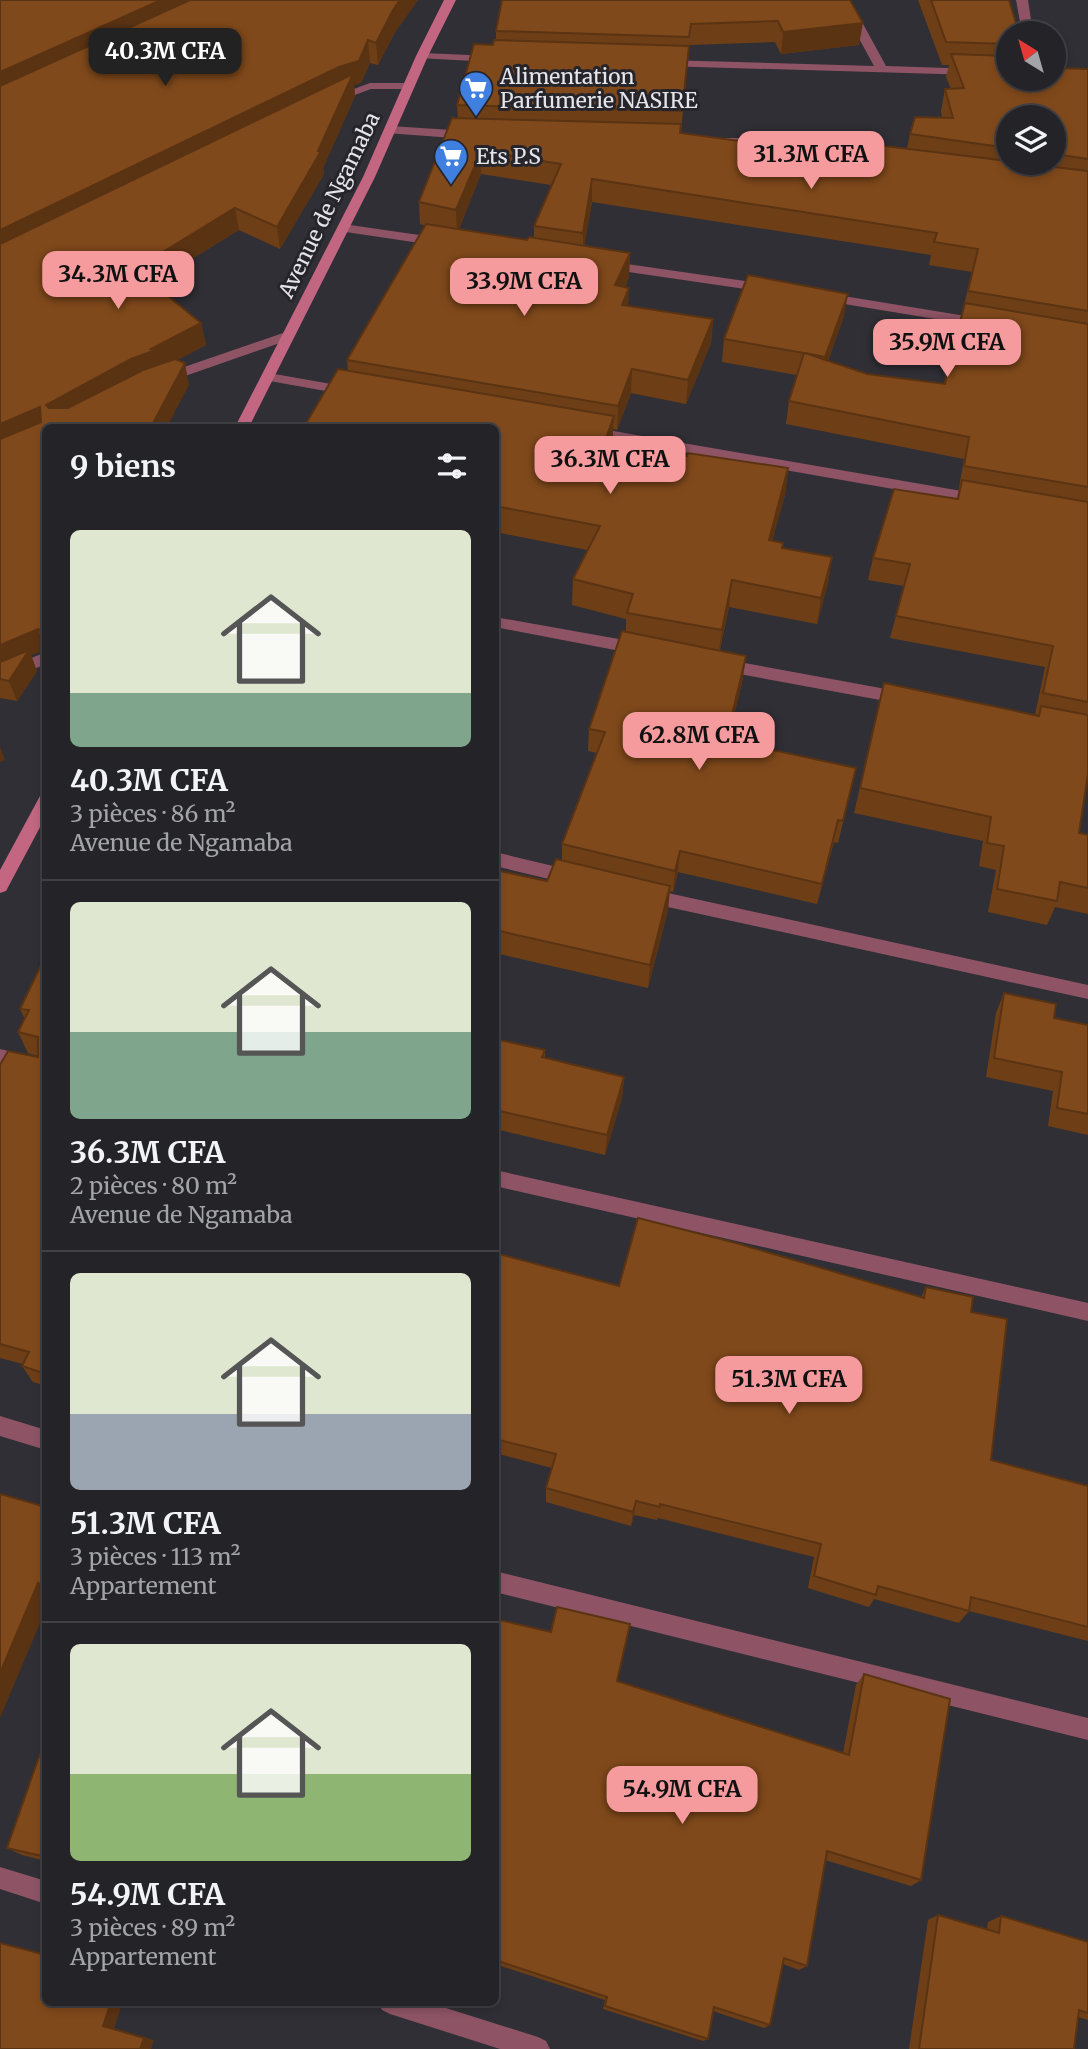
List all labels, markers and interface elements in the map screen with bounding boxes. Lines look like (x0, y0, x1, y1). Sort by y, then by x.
north arrow (996, 21, 1066, 91)
map controls (996, 21, 1066, 175)
pin: 40.3M CFA (85, 28, 245, 88)
text: 40.3M CFA (105, 36, 225, 65)
place label: Alimentation Parfumerie NASIRE (499, 63, 698, 114)
supermarket icon: Alimentation Parfumerie NASIRE (457, 69, 495, 118)
button: layers (996, 105, 1066, 175)
street label: Avenue de Ngamaba (272, 108, 386, 303)
pin: 31.3M CFA (731, 132, 891, 191)
supermarket icon: Ets P.S (432, 137, 470, 186)
text: 31.3M CFA (753, 139, 869, 168)
place label: Ets P.S (476, 143, 541, 170)
pin: 34.3M CFA (38, 252, 198, 311)
pin: 33.9M CFA (444, 258, 604, 318)
text: 34.3M CFA (58, 259, 178, 288)
text: 33.9M CFA (466, 266, 582, 295)
pin: 35.9M CFA (867, 320, 1027, 379)
text: 35.9M CFA (889, 327, 1005, 356)
pin: 36.3M CFA (530, 436, 690, 496)
text: 36.3M CFA (551, 444, 669, 473)
text: 9 biens (70, 447, 176, 485)
icon: filters (433, 447, 471, 485)
icon: home (208, 576, 334, 702)
pin: 62.8M CFA (619, 712, 779, 772)
text: 62.8M CFA (639, 720, 759, 749)
text: 40.3M CFA (70, 761, 228, 799)
text: 3 pièces · 86 m² (70, 799, 235, 828)
text: Avenue de Ngamaba (70, 828, 293, 857)
icon: home (208, 948, 334, 1074)
text: 36.3M CFA (70, 1133, 225, 1171)
text: 2 pièces · 80 m² (70, 1171, 237, 1200)
text: Avenue de Ngamaba (70, 1200, 293, 1229)
icon: home (208, 1319, 334, 1445)
pin: 51.3M CFA (709, 1356, 869, 1416)
text: 51.3M CFA (731, 1364, 847, 1393)
text: 51.3M CFA (70, 1504, 221, 1542)
text: 3 pièces · 113 m² (70, 1542, 240, 1571)
text: Appartement (70, 1571, 216, 1600)
icon: home (208, 1690, 334, 1816)
pin: 54.9M CFA (602, 1766, 762, 1826)
text: 54.9M CFA (623, 1774, 741, 1803)
text: 54.9M CFA (70, 1875, 225, 1913)
text: 3 pièces · 89 m² (70, 1913, 235, 1942)
text: Appartement (70, 1942, 216, 1971)

